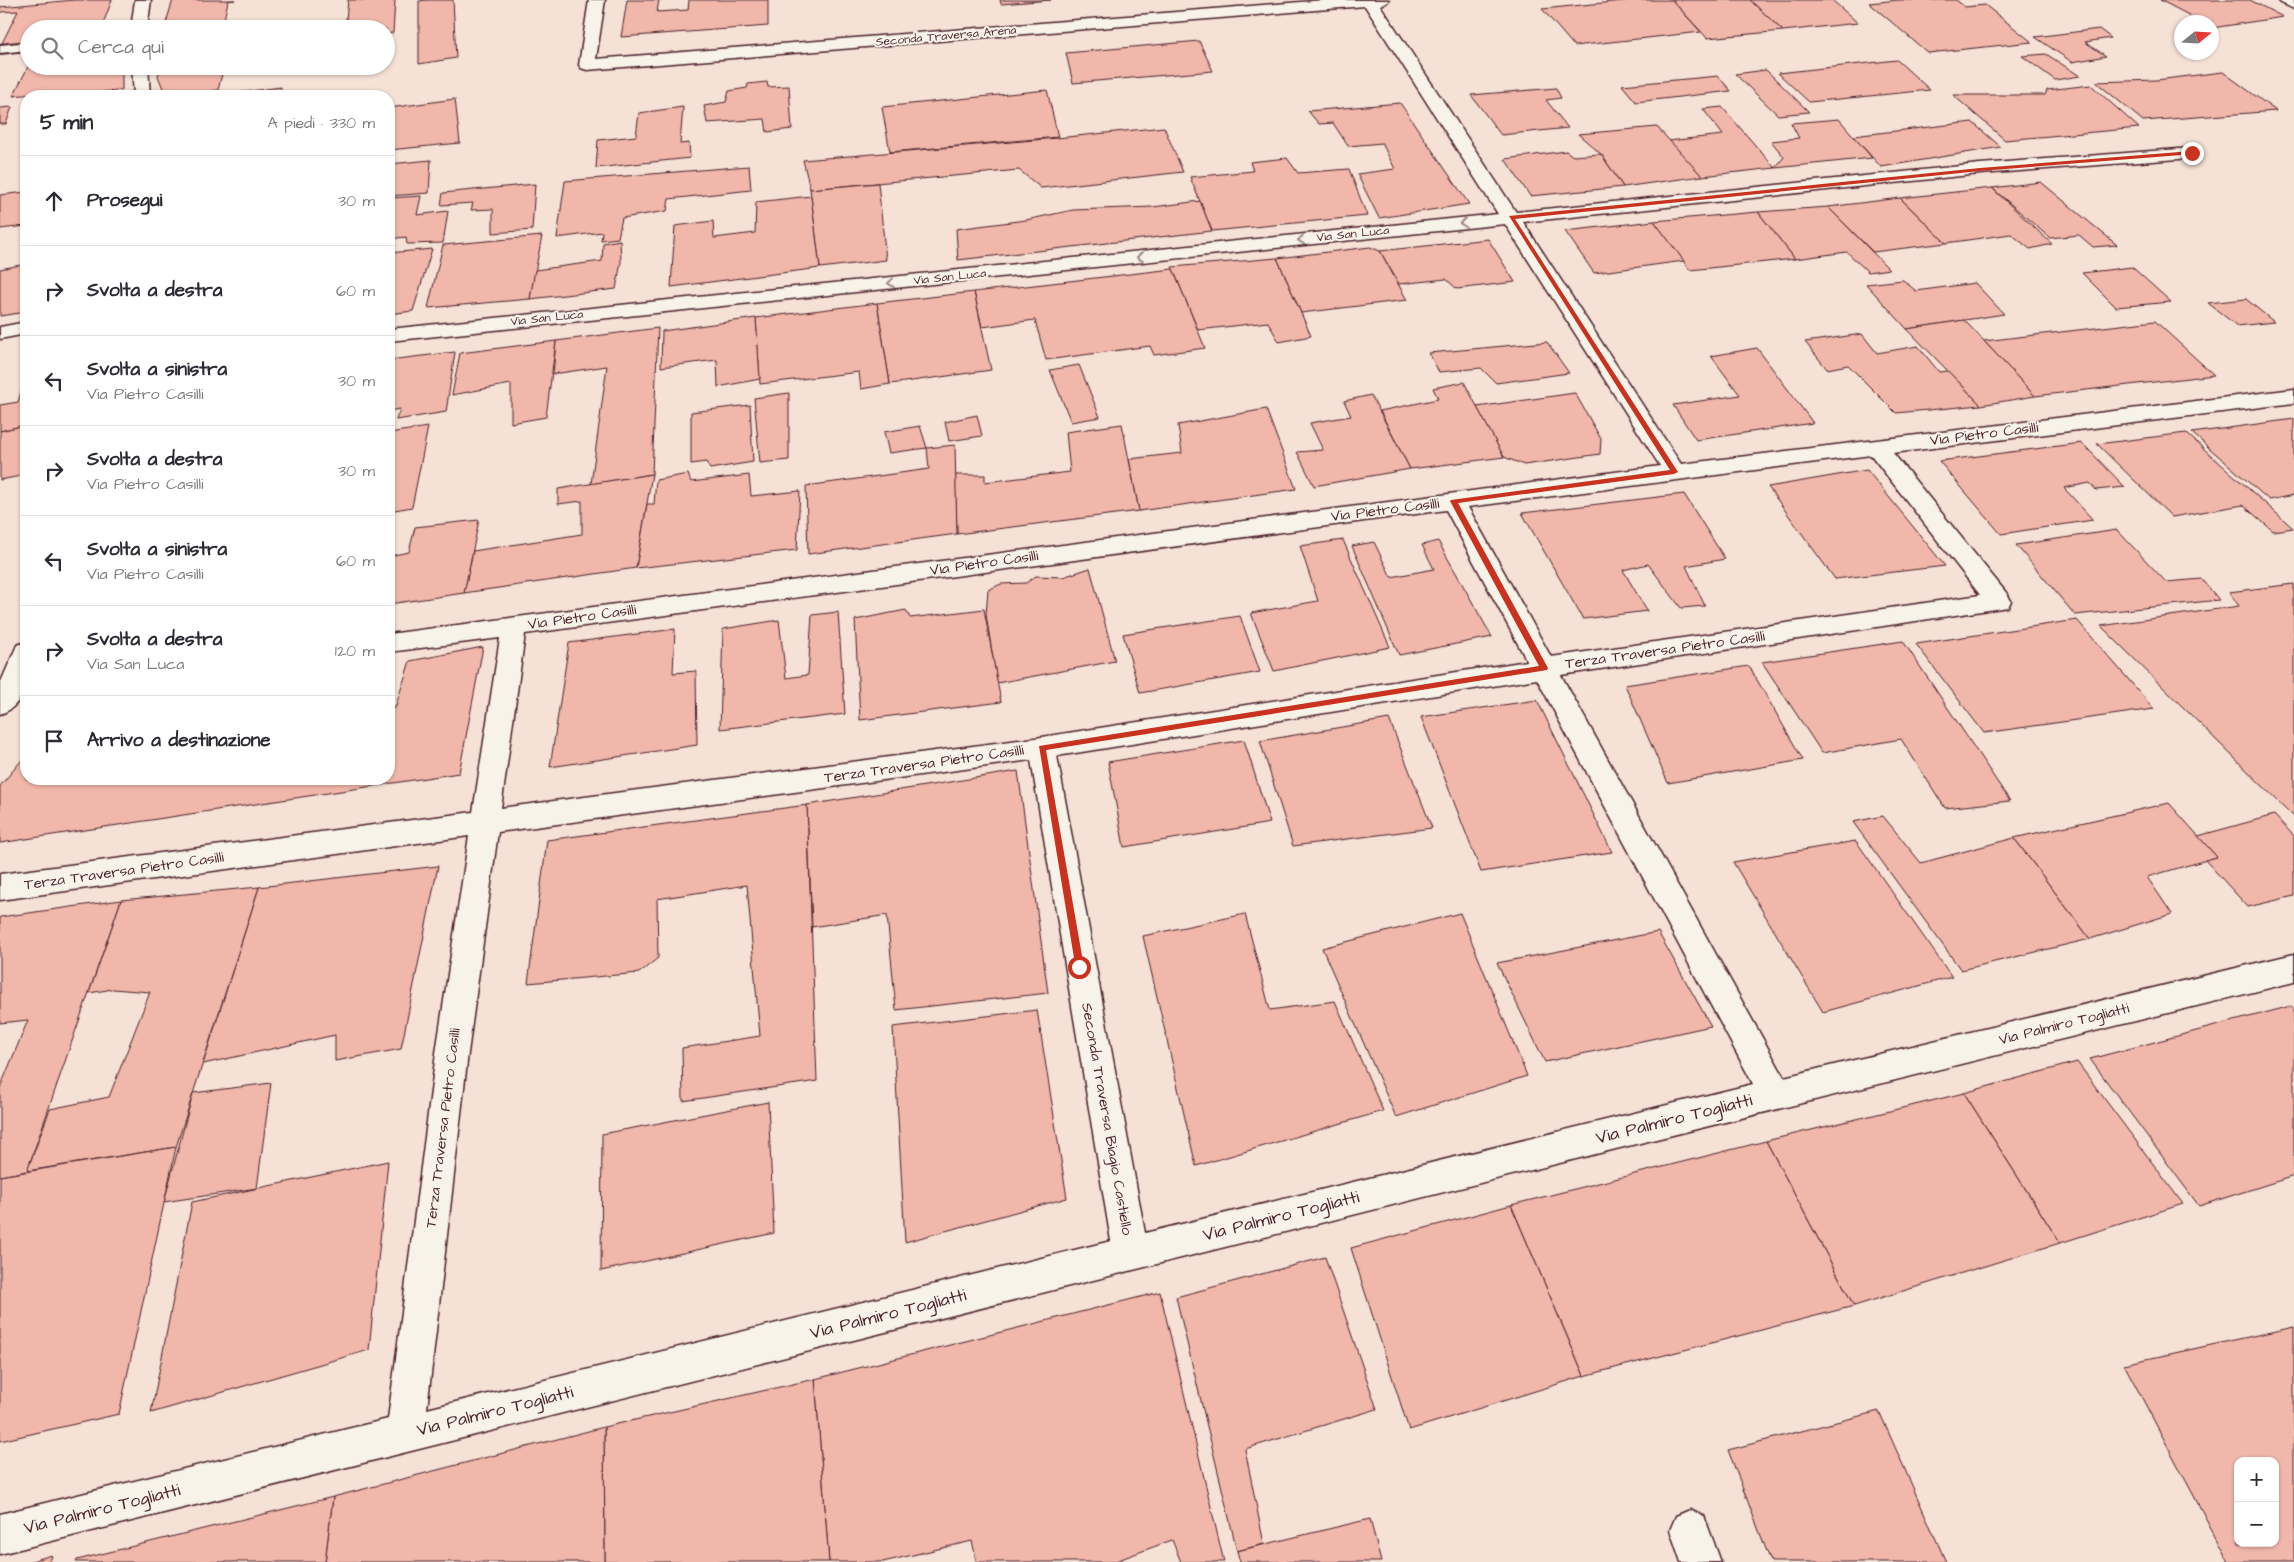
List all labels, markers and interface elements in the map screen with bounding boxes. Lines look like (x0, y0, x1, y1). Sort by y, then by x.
north arrow (2174, 15, 2219, 60)
search box (20, 20, 395, 75)
street label: Seconda Traversa Arena (875, 21, 1017, 51)
icon: search (38, 34, 66, 62)
text: Cerca qui (78, 34, 164, 61)
text: 5 min (40, 108, 93, 137)
text: A piedi · 330 m (267, 112, 375, 134)
route end (2181, 142, 2204, 165)
icon: ahead (40, 187, 68, 215)
text: Prosegui (87, 187, 162, 214)
text: 30 m (338, 190, 375, 212)
one-way arrow (1459, 217, 1467, 228)
street label: Via San Luca (1316, 222, 1390, 246)
one-way arrow (1297, 234, 1305, 245)
one-way arrow (1135, 251, 1143, 262)
street label: Via San Luca (913, 265, 987, 289)
icon: right (40, 277, 68, 305)
text: Svolta a destra (87, 277, 222, 304)
one-way arrow (887, 277, 895, 288)
text: 60 m (336, 280, 375, 302)
street label: Via San Luca (510, 306, 584, 330)
text: Svolta a sinistra (87, 356, 227, 383)
icon: left (40, 367, 68, 395)
text: 30 m (338, 370, 375, 392)
text: Via Pietro Casilli (87, 383, 203, 405)
street label: Via Pietro Casilli (1929, 417, 2040, 451)
text: Svolta a destra (87, 446, 222, 473)
icon: right (40, 457, 68, 485)
text: 30 m (338, 460, 375, 482)
text: Via Pietro Casilli (87, 473, 203, 495)
street label: Via Pietro Casilli (1330, 493, 1441, 527)
text: Svolta a sinistra (87, 536, 227, 563)
street label: Via Pietro Casilli (929, 545, 1040, 581)
icon: left (40, 547, 68, 575)
text: 60 m (336, 550, 375, 572)
text: Via Pietro Casilli (87, 563, 203, 585)
street label: Via Pietro Casilli (527, 599, 638, 635)
text: Svolta a destra (87, 626, 222, 653)
street label: Terza Traversa Pietro Casilli (1564, 626, 1767, 674)
icon: right (40, 637, 68, 665)
text: 120 m (335, 640, 375, 662)
text: Via San Luca (87, 653, 184, 675)
icon: arrive (40, 727, 68, 755)
text: Arrivo a destinazione (87, 727, 270, 754)
street label: Terza Traversa Pietro Casilli (823, 740, 1026, 788)
street label: Terza Traversa Pietro Casilli (23, 847, 226, 895)
route start (1068, 956, 1091, 979)
street label: Via Palmiro Togliatti (1997, 997, 2132, 1051)
street label: Seconda Traversa Biagio Castiello (1075, 1001, 1138, 1238)
street label: Terza Traversa Pietro Casilli (420, 1026, 466, 1229)
street label: Via Palmiro Togliatti (1593, 1087, 1755, 1152)
street label: Via Palmiro Togliatti (1200, 1184, 1362, 1249)
street label: Via Palmiro Togliatti (807, 1282, 969, 1347)
street label: Via Palmiro Togliatti (414, 1379, 576, 1444)
map controls (2234, 1457, 2279, 1547)
button: + (2234, 1457, 2279, 1502)
street label: Via Palmiro Togliatti (21, 1477, 183, 1542)
button: − (2234, 1502, 2279, 1547)

